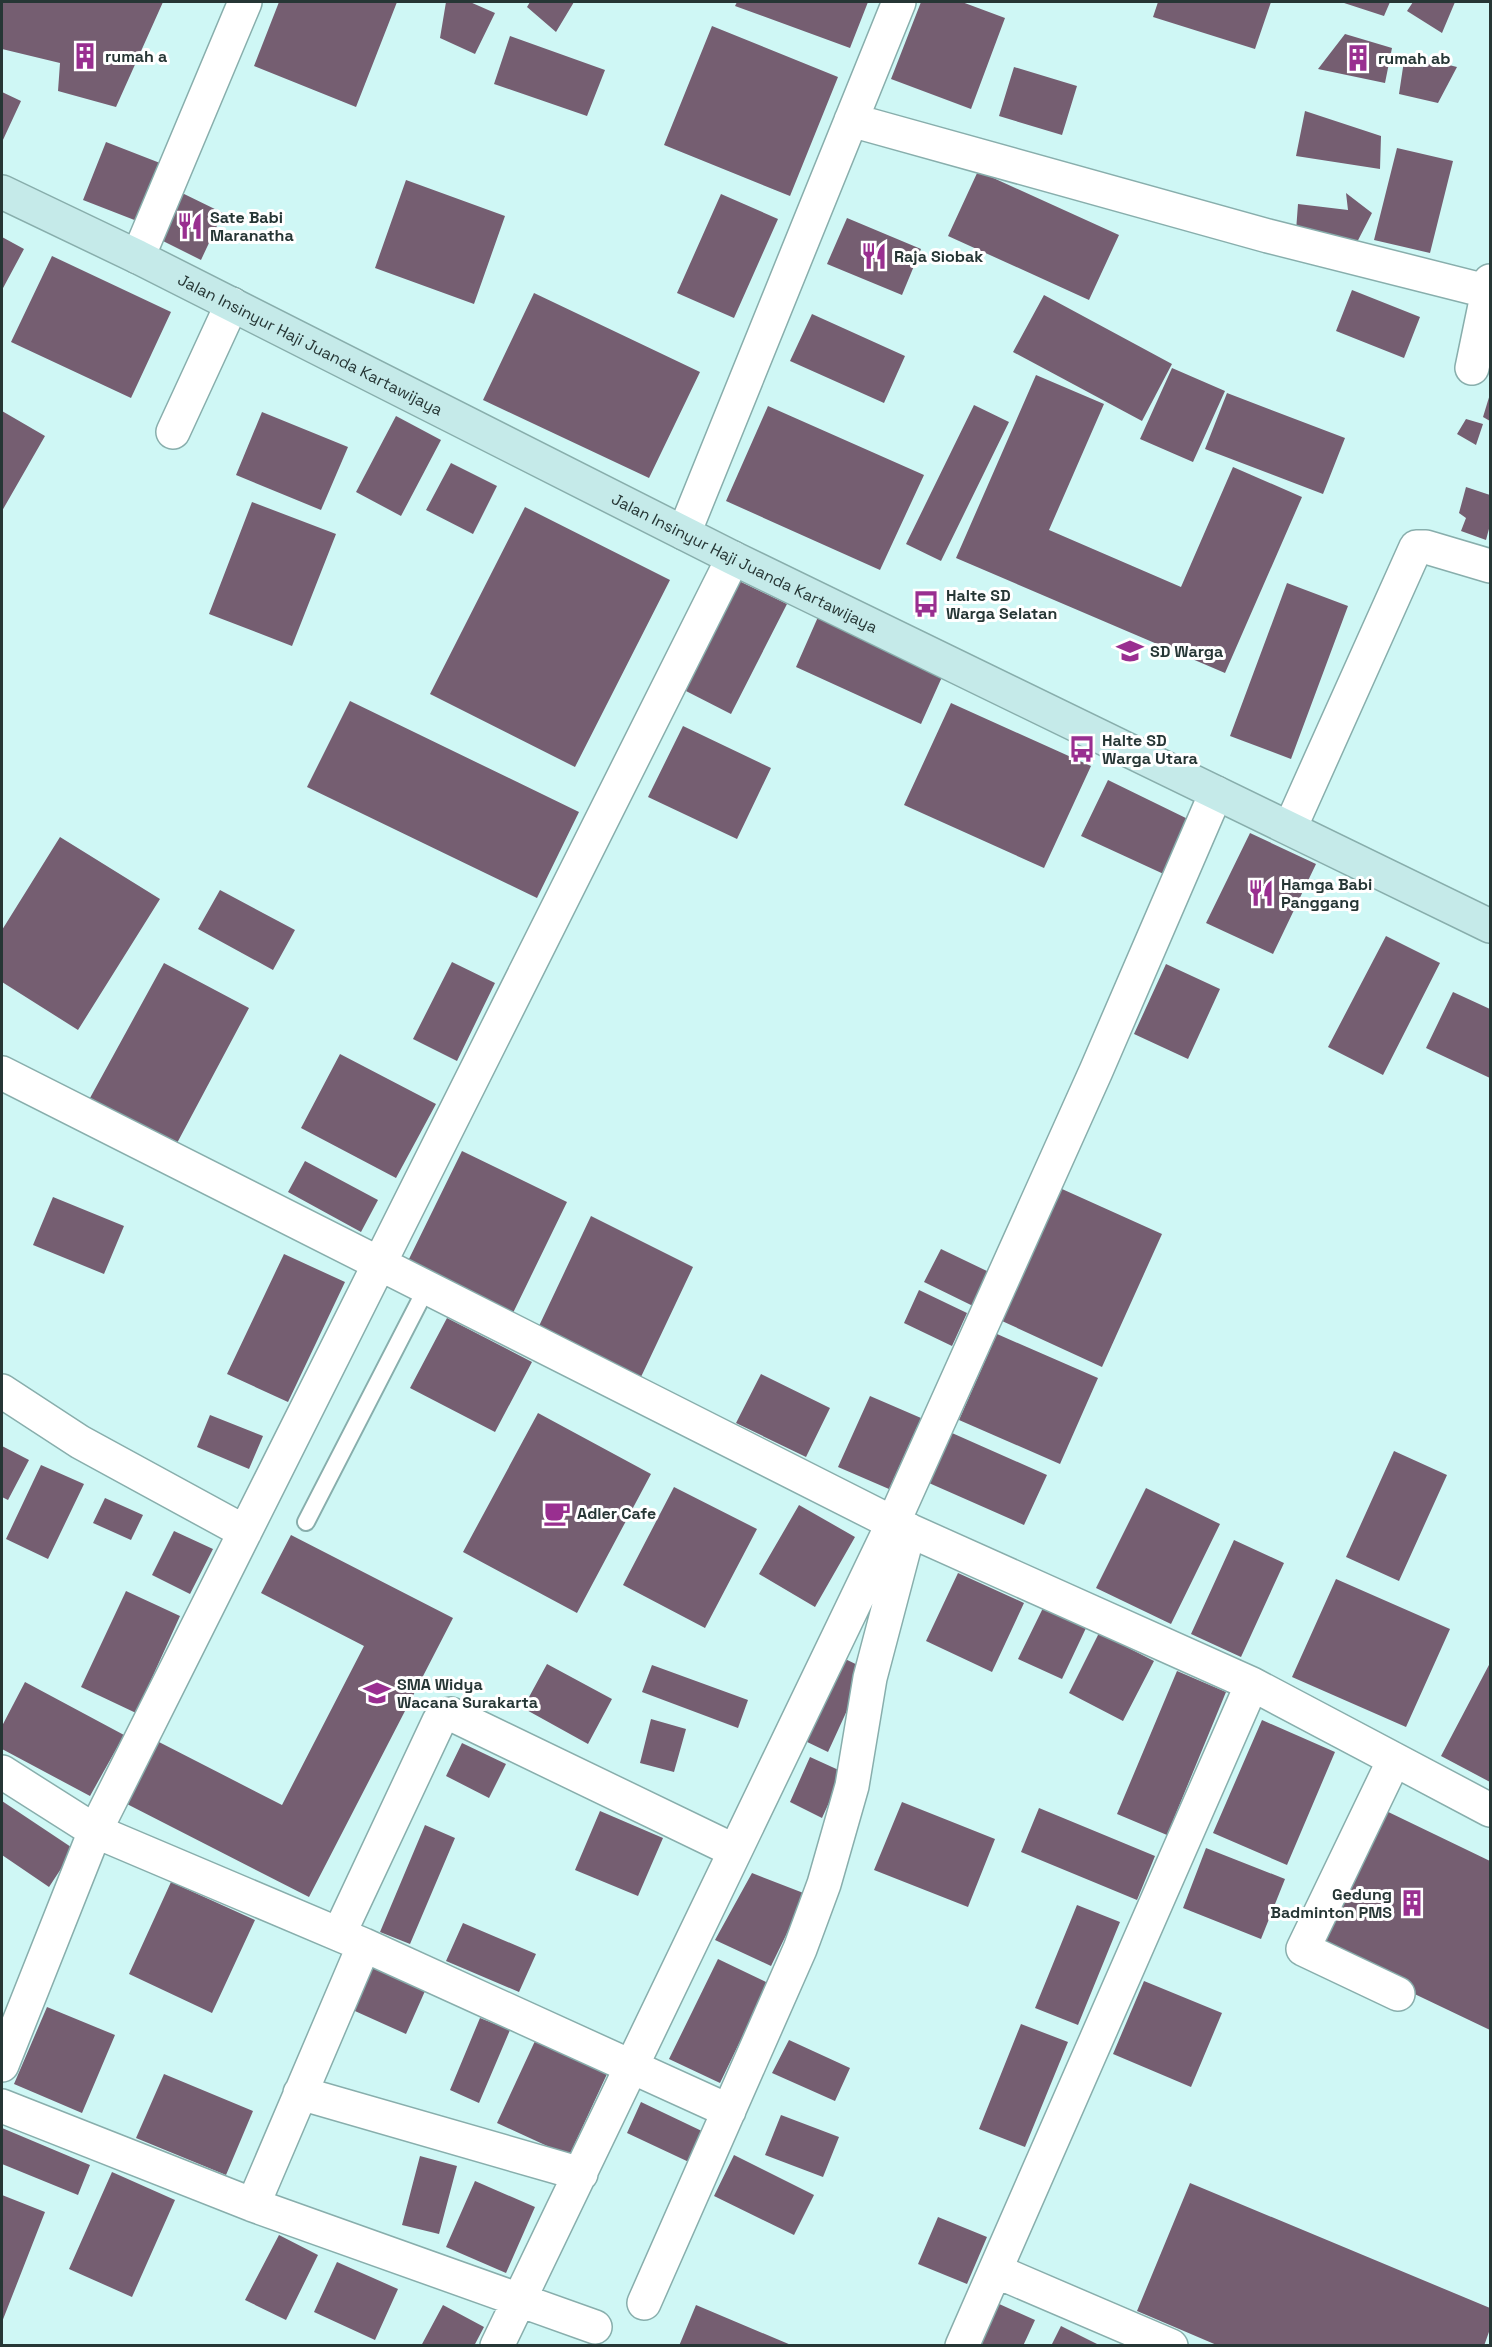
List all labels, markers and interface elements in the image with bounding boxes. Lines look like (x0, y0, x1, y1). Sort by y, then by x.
building icon: rumah a (70, 41, 100, 71)
building icon: rumah ab (1343, 43, 1373, 73)
place label: rumah a (105, 46, 167, 67)
place label: rumah ab (1378, 48, 1450, 69)
place label: Sate Babi Maranatha (210, 207, 294, 246)
restaurant icon: Sate Babi Maranatha (175, 211, 205, 241)
restaurant icon: Raja Siobak (859, 241, 889, 271)
place label: Raja Siobak (894, 246, 983, 267)
street label: Jalan Insinyur Haji Juanda Kartawijaya (174, 268, 446, 420)
street label: Jalan Insinyur Haji Juanda Kartawijaya (608, 488, 881, 637)
place label: Halte SD Warga Selatan (946, 585, 1057, 624)
bus stop icon: Halte SD Warga Selatan (911, 589, 941, 619)
school or university icon: SD Warga (1115, 636, 1145, 666)
place label: SD Warga (1150, 641, 1223, 662)
place label: Halte SD Warga Utara (1102, 730, 1198, 769)
bus stop icon: Halte SD Warga Utara (1067, 734, 1097, 764)
place label: Hamga Babi Panggang (1281, 874, 1372, 913)
restaurant icon: Hamga Babi Panggang (1246, 878, 1276, 908)
cafe icon: Adler Cafe (542, 1498, 572, 1528)
place label: Adler Cafe (577, 1503, 656, 1524)
place label: SMA Widya Wacana Surakarta (397, 1674, 538, 1713)
school or university icon: SMA Widya Wacana Surakarta (362, 1678, 392, 1708)
place label: Gedung Badminton PMS (1270, 1884, 1392, 1923)
building icon: Gedung Badminton PMS (1397, 1888, 1427, 1918)

